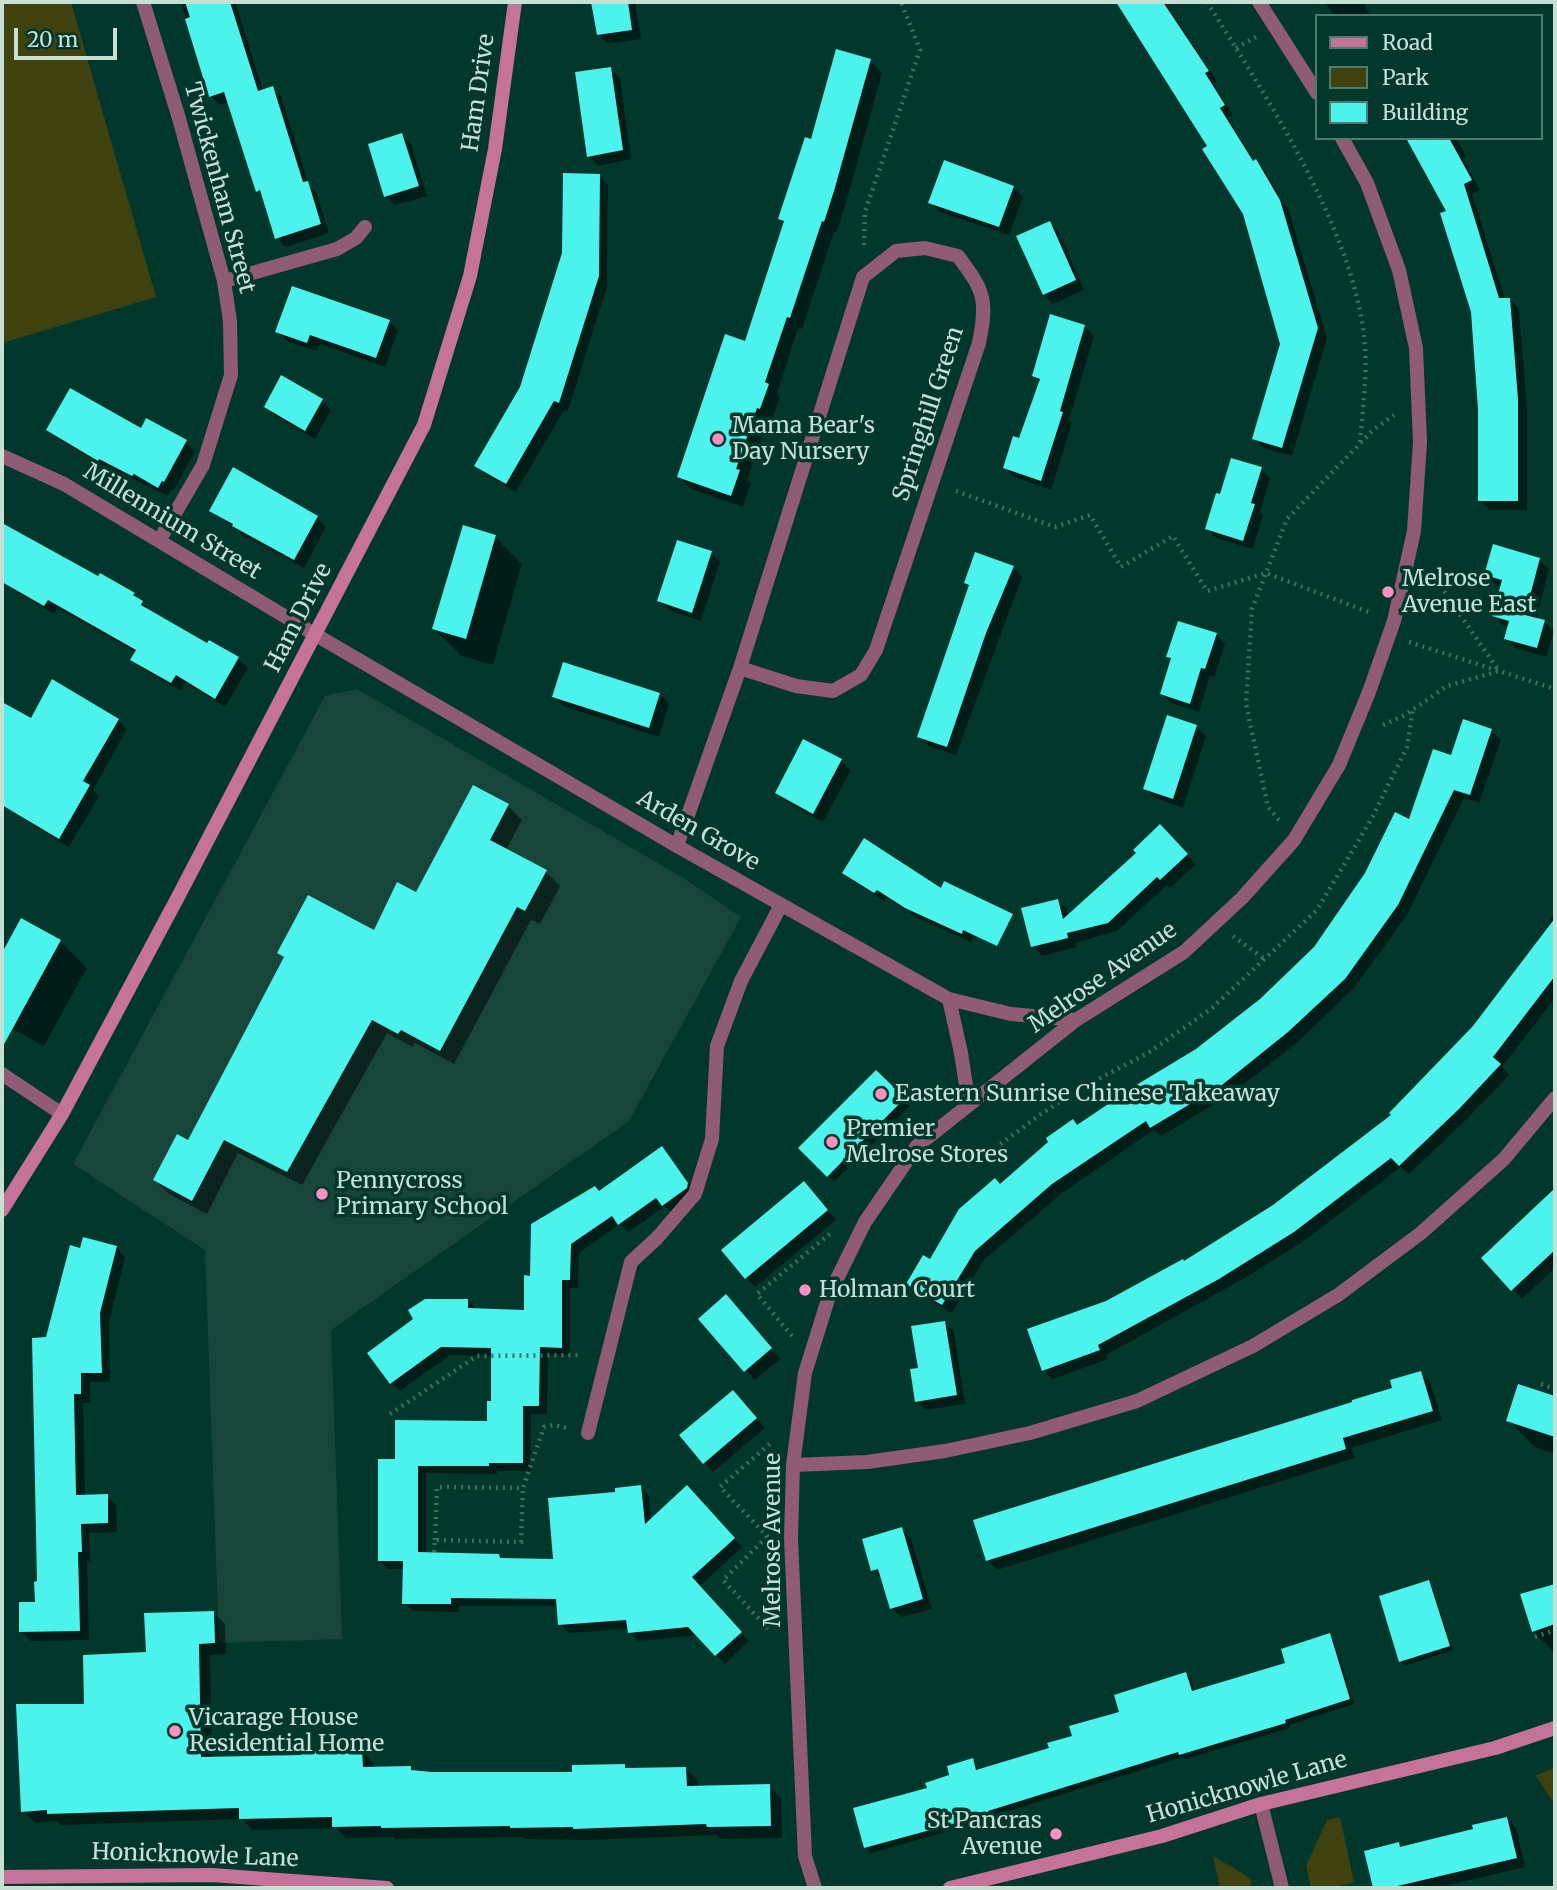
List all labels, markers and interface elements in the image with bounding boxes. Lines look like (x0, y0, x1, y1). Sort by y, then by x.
scale bar (18, 14, 121, 58)
legend (1316, 14, 1543, 140)
text: 20 m (27, 26, 78, 53)
text: Road (1382, 29, 1433, 56)
street label: Ham Drive (457, 32, 501, 154)
text: Park (1382, 64, 1429, 91)
street label: Twickenham Street (178, 79, 260, 297)
text: Building (1382, 99, 1468, 126)
street label: Springhill Green (888, 323, 970, 505)
place label: Mama Bear's Day Nursery (732, 412, 875, 466)
marker: Mama Bear's Day Nursery (710, 431, 726, 447)
street label: Millennium Street (78, 458, 266, 586)
street label: Ham Drive (260, 559, 338, 677)
place label: Melrose Avenue East (1402, 565, 1536, 619)
marker: Melrose Avenue East (1380, 584, 1396, 600)
street label: Arden Grove (632, 785, 764, 877)
street label: Melrose Avenue (1024, 917, 1182, 1039)
place label: Eastern Sunrise Chinese Takeaway (895, 1080, 1280, 1108)
marker: Eastern Sunrise Chinese Takeaway (873, 1086, 889, 1102)
place label: Premier Melrose Stores (846, 1115, 1008, 1169)
marker: Premier Melrose Stores (824, 1134, 840, 1150)
place label: Pennycross Primary School (336, 1167, 508, 1221)
marker: Pennycross Primary School (314, 1186, 330, 1202)
place label: Holman Court (819, 1276, 975, 1304)
marker: Holman Court (797, 1282, 813, 1298)
street label: Melrose Avenue (759, 1453, 787, 1627)
place label: Vicarage House Residential Home (189, 1704, 384, 1758)
marker: Vicarage House Residential Home (167, 1723, 183, 1739)
street label: Honicknowle Lane (1144, 1746, 1350, 1830)
place label: St Pancras Avenue (927, 1807, 1042, 1861)
marker: St Pancras Avenue (1048, 1826, 1064, 1842)
street label: Honicknowle Lane (91, 1839, 299, 1873)

